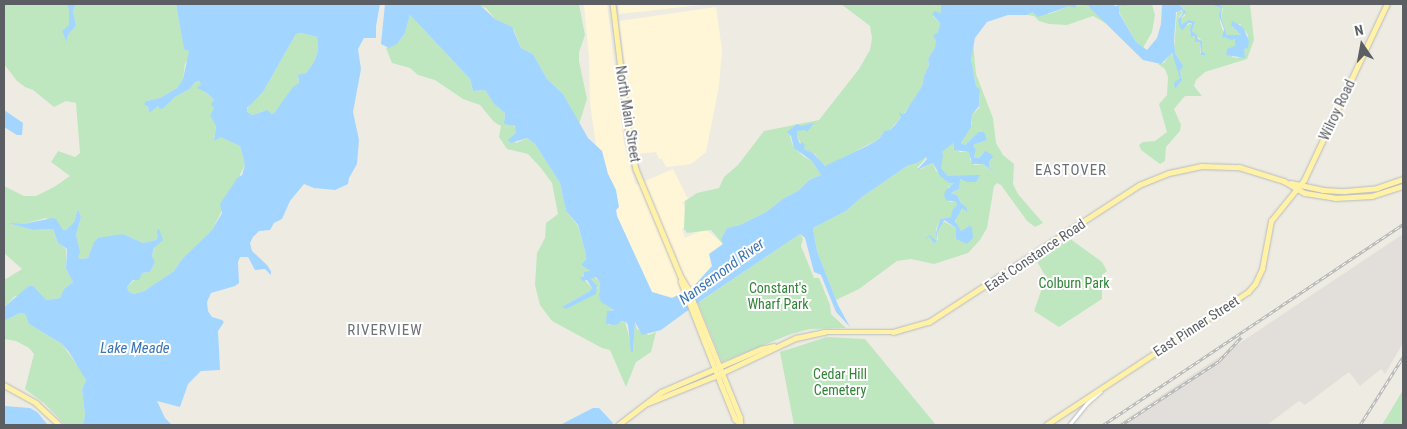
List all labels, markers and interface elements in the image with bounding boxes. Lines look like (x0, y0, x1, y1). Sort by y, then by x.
north arrow (1337, 20, 1387, 70)
text: N (1353, 22, 1365, 39)
street label: North Main Street (612, 64, 644, 164)
street label: Wilroy Road (1316, 77, 1358, 143)
district label: EASTOVER (1034, 162, 1108, 180)
street label: East Constance Road (982, 215, 1088, 295)
water label: Nansemond River (676, 235, 768, 309)
park label: Colburn Park (1038, 275, 1110, 291)
park label: Constant's Wharf Park (747, 280, 809, 312)
street label: East Pinner Street (1150, 292, 1242, 360)
district label: RIVERVIEW (346, 322, 424, 340)
water label: Lake Meade (100, 340, 170, 358)
park label: Cedar Hill Cemetery (813, 366, 867, 398)

